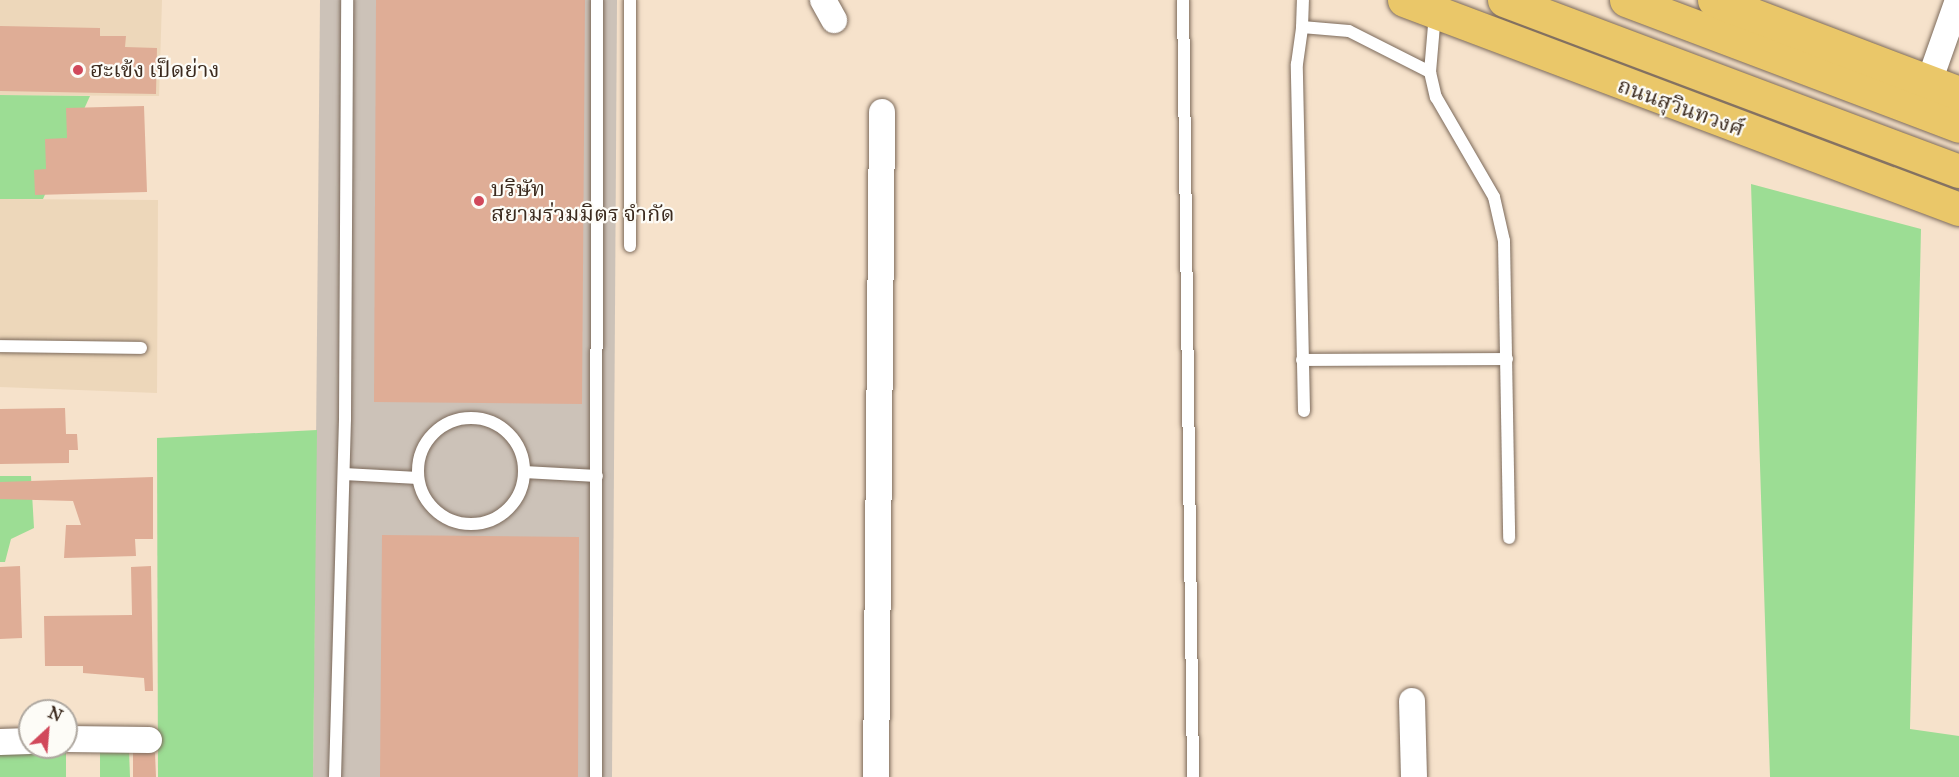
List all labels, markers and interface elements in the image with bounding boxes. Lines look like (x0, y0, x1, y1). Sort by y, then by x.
place label: ฮะเข้ง เป็ดย่าง (90, 57, 219, 83)
marker: ฮะเข้ง เป็ดย่าง (71, 63, 85, 77)
street label: ถนนสุวินทวงศ์ (1614, 72, 1748, 142)
place label: บริษัท สยามร่วมมิตร จำกัด (491, 175, 675, 226)
marker: บริษัท สยามร่วมมิตร จำกัด (472, 194, 486, 208)
north arrow (18, 699, 78, 759)
text: N (45, 703, 65, 726)

